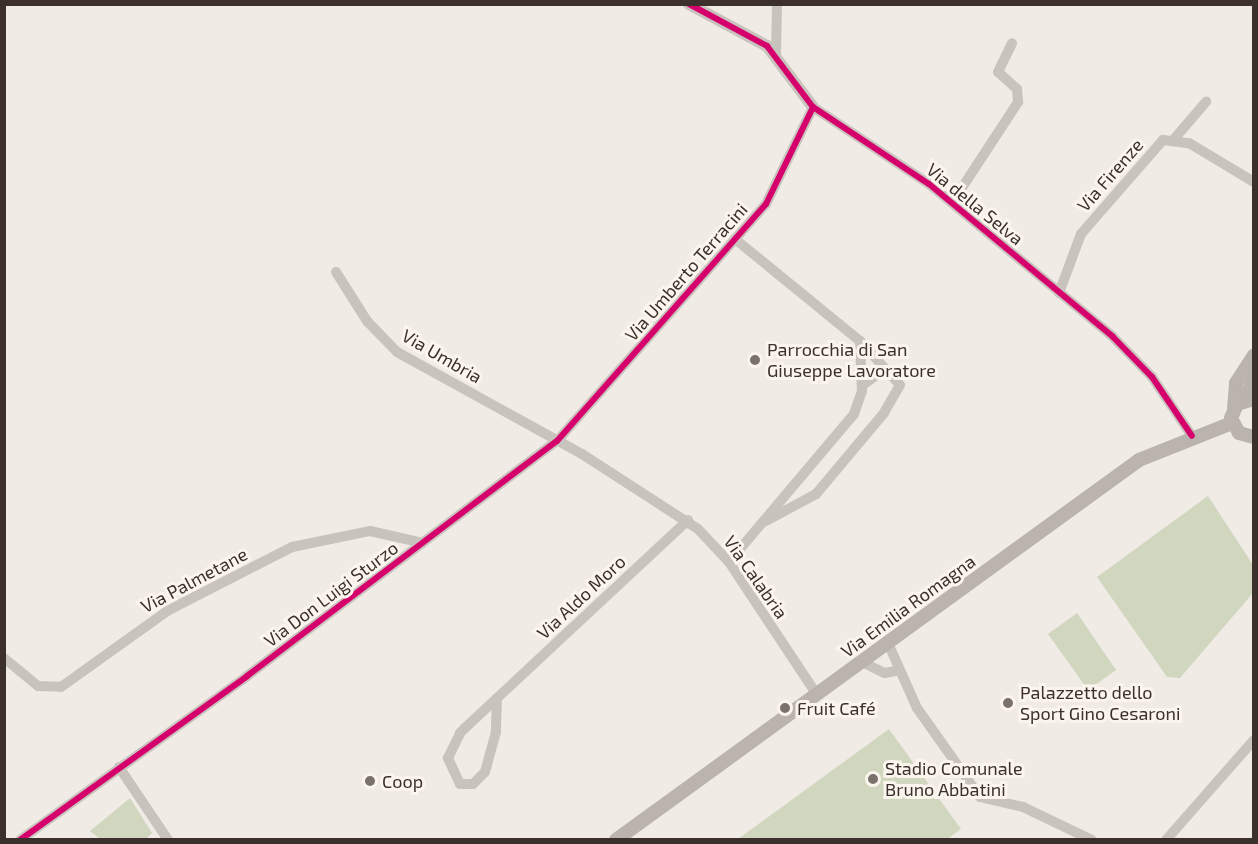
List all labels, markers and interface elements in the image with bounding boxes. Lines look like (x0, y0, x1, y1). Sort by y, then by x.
street label: Via Firenze (1073, 134, 1147, 216)
street label: Via della Selva (922, 158, 1028, 250)
street label: Via Umberto Terracini (620, 199, 752, 345)
street label: Via Umbria (398, 324, 486, 388)
place label: Parrocchia di San Giuseppe Lavoratore (767, 339, 936, 382)
marker: Parrocchia di San Giuseppe Lavoratore (748, 353, 762, 367)
street label: Via Calabria (719, 531, 793, 623)
street label: Via Don Luigi Sturzo (260, 537, 402, 651)
street label: Via Palmetane (137, 543, 251, 617)
street label: Via Aldo Moro (532, 550, 630, 644)
street label: Via Emilia Romagna (837, 550, 979, 662)
place label: Palazzetto dello Sport Gino Cesaroni (1020, 682, 1180, 724)
marker: Palazzetto dello Sport Gino Cesaroni (1001, 696, 1015, 710)
place label: Fruit Café (797, 697, 876, 719)
marker: Fruit Café (778, 701, 792, 715)
place label: Stadio Comunale Bruno Abbatini (885, 758, 1023, 800)
place label: Coop (382, 770, 423, 792)
marker: Stadio Comunale Bruno Abbatini (866, 772, 880, 786)
marker: Coop (363, 774, 377, 788)

